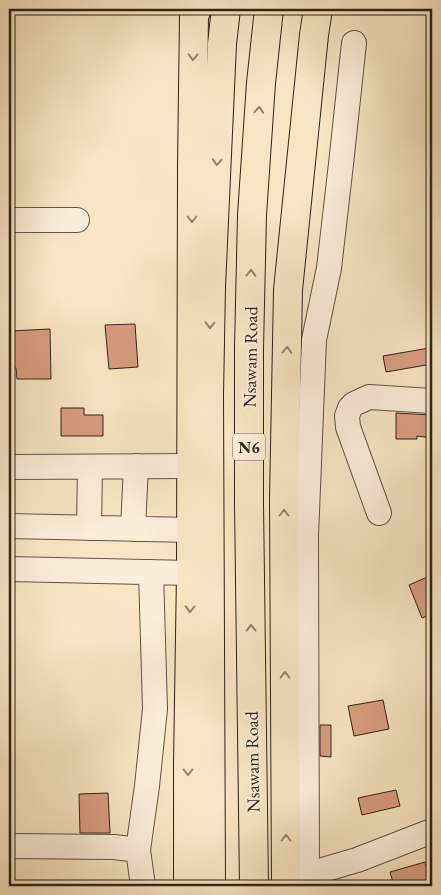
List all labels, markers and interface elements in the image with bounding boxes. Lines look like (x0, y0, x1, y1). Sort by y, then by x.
one-way arrow (188, 53, 198, 61)
one-way arrow (253, 106, 264, 114)
one-way arrow (212, 158, 223, 166)
one-way arrow (187, 216, 197, 223)
one-way arrow (246, 268, 256, 276)
street label: Nsawam Road (238, 305, 262, 408)
one-way arrow (205, 321, 215, 329)
one-way arrow (281, 346, 292, 354)
road number: N6 (233, 434, 265, 461)
one-way arrow (279, 508, 289, 516)
one-way arrow (185, 605, 196, 613)
one-way arrow (245, 623, 256, 631)
one-way arrow (280, 671, 290, 678)
street label: Nsawam Road (240, 710, 264, 813)
one-way arrow (183, 768, 193, 776)
one-way arrow (281, 833, 291, 841)

